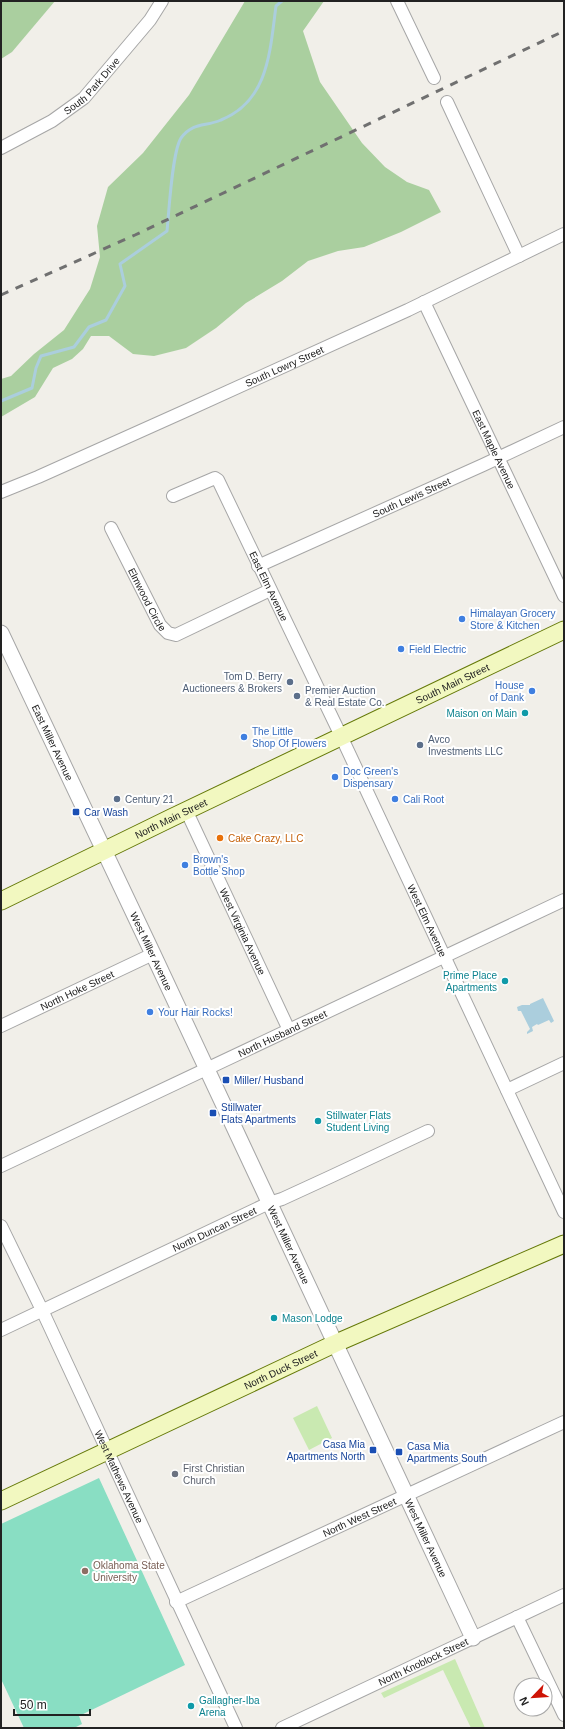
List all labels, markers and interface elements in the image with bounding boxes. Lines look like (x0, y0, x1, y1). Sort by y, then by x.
street label: South Park Drive (61, 55, 122, 116)
street label: South Lowry Street (243, 343, 325, 389)
street label: East Maple Avenue (471, 408, 518, 491)
street label: South Lewis Street (371, 475, 452, 519)
street label: East Elm Avenue (248, 549, 291, 623)
street label: Elmwood Circle (126, 566, 169, 634)
place label: Himalayan Grocery Store & Kitchen (470, 608, 556, 631)
marker: Himalayan Grocery Store & Kitchen (457, 614, 467, 624)
marker: Field Electric (396, 644, 406, 654)
place label: Field Electric (409, 644, 466, 655)
street label: South Main Street (414, 661, 491, 706)
place label: Tom D. Berry Auctioneers & Brokers (183, 671, 282, 694)
marker: Tom D. Berry Auctioneers & Brokers (285, 677, 295, 687)
place label: House of Dank (490, 680, 525, 703)
place label: Premier Auction & Real Estate Co. (305, 685, 384, 708)
marker: House of Dank (527, 686, 537, 696)
marker: Premier Auction & Real Estate Co. (292, 691, 302, 701)
street label: East Miller Avenue (30, 703, 76, 782)
place label: Maison on Main (446, 708, 517, 719)
marker: Maison on Main (520, 708, 530, 718)
place label: The Little Shop Of Flowers (252, 726, 326, 749)
marker: The Little Shop Of Flowers (239, 732, 249, 742)
place label: Avco Investments LLC (428, 734, 503, 757)
marker: Avco Investments LLC (415, 740, 425, 750)
place label: Doc Green's Dispensary (343, 766, 398, 789)
marker: Doc Green's Dispensary (330, 772, 340, 782)
marker: Century 21 (112, 794, 122, 804)
place label: Century 21 (125, 794, 174, 805)
marker: Cali Root (390, 794, 400, 804)
place label: Cali Root (403, 794, 444, 805)
street label: North Main Street (133, 796, 209, 840)
marker: Car Wash (71, 807, 81, 817)
place label: Car Wash (84, 807, 128, 818)
marker: Cake Crazy, LLC (215, 833, 225, 843)
place label: Cake Crazy, LLC (228, 833, 303, 844)
place label: Brown's Bottle Shop (193, 854, 245, 877)
marker: Brown's Bottle Shop (180, 860, 190, 870)
street label: West Elm Avenue (406, 883, 449, 959)
street label: West Virginia Avenue (218, 886, 268, 977)
street label: West Miller Avenue (128, 910, 175, 993)
street label: North Hoke Street (38, 968, 116, 1012)
place label: Prime Place Apartments (443, 970, 497, 993)
marker: Prime Place Apartments (500, 976, 510, 986)
marker: Your Hair Rocks! (145, 1007, 155, 1017)
place label: Your Hair Rocks! (158, 1007, 233, 1018)
street label: North Husband Street (236, 1007, 329, 1059)
marker: Miller/ Husband (221, 1075, 231, 1085)
place label: Miller/ Husband (234, 1075, 303, 1086)
place label: Stillwater Flats Apartments (221, 1102, 296, 1125)
marker: Stillwater Flats Apartments (208, 1108, 218, 1118)
place label: Stillwater Flats Student Living (326, 1110, 391, 1133)
marker: Stillwater Flats Student Living (313, 1116, 323, 1126)
street label: North Duncan Street (171, 1204, 258, 1253)
street label: West Miller Avenue (266, 1204, 312, 1286)
marker: Mason Lodge (269, 1313, 279, 1323)
place label: Mason Lodge (282, 1313, 343, 1324)
street label: North Duck Street (242, 1347, 319, 1391)
street label: West Mathews Avenue (93, 1428, 146, 1525)
place label: Casa Mia Apartments North (287, 1439, 365, 1462)
place label: Casa Mia Apartments South (407, 1441, 487, 1464)
marker: Casa Mia Apartments North (368, 1445, 378, 1455)
marker: Casa Mia Apartments South (394, 1447, 404, 1457)
place label: First Christian Church (183, 1463, 245, 1486)
marker: First Christian Church (170, 1469, 180, 1479)
street label: North West Street (321, 1495, 398, 1539)
street label: West Miller Avenue (403, 1497, 449, 1579)
place label: Oklahoma State University (93, 1560, 165, 1583)
marker: Oklahoma State University (80, 1566, 90, 1576)
street label: North Knoblock Street (376, 1636, 470, 1687)
north arrow (513, 1677, 553, 1717)
scale bar (14, 1691, 90, 1717)
place label: Gallagher-Iba Arena (199, 1695, 260, 1718)
text: N (517, 1695, 531, 1707)
text: 50 m (20, 1698, 47, 1712)
marker: Gallagher-Iba Arena (186, 1701, 196, 1711)

